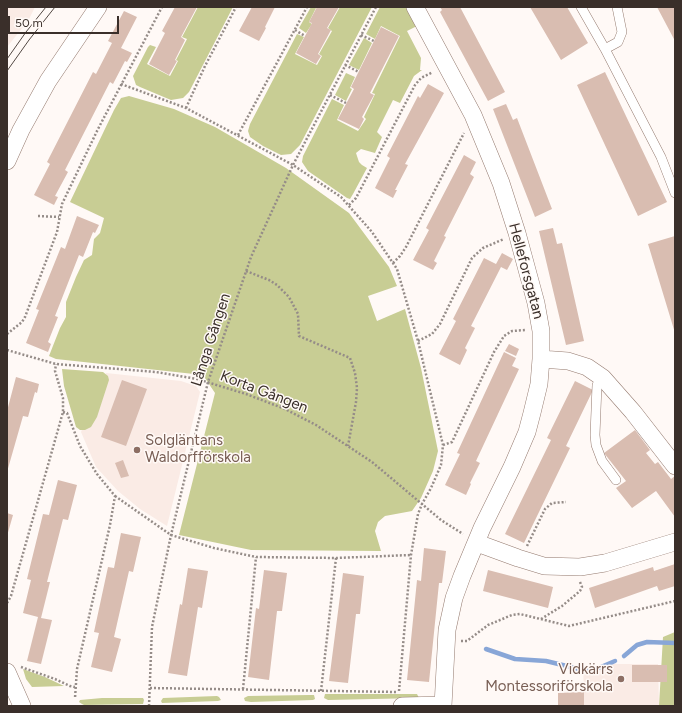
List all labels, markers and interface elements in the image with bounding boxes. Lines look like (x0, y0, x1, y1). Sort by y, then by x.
scale bar (10, 8, 121, 34)
text: 50 m (15, 16, 43, 30)
street label: Helleforsgatan (505, 221, 547, 321)
street label: Långa Gången (187, 291, 235, 389)
street label: Korta Gången (218, 367, 310, 417)
place label: Solgläntans Waldorfförskola (145, 432, 251, 467)
marker: Solgläntans Waldorfförskola (132, 445, 142, 455)
place label: Vidkärrs Montessoriförskola (485, 661, 613, 696)
marker: Vidkärrs Montessoriförskola (616, 674, 626, 684)

